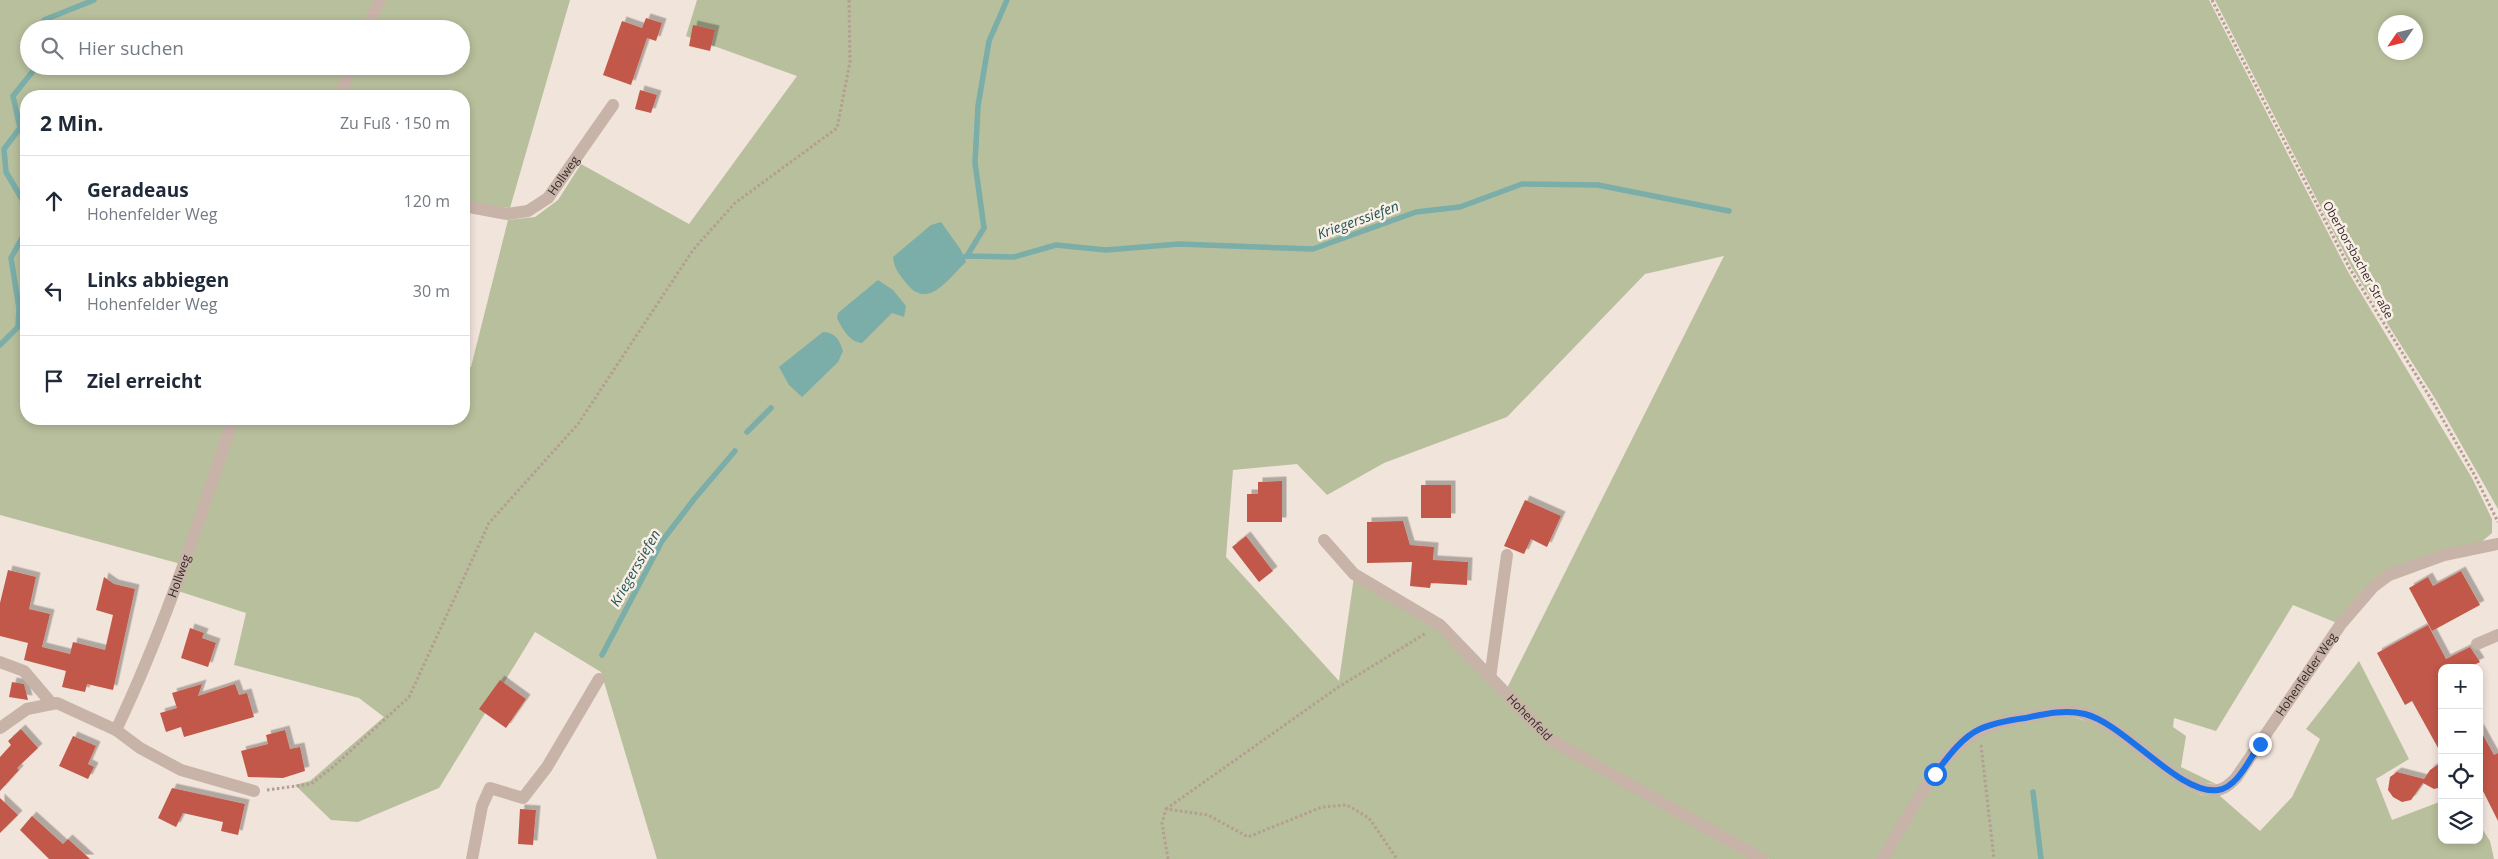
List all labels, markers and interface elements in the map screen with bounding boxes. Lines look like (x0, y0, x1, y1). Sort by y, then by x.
north arrow (2378, 15, 2423, 60)
search box (20, 20, 470, 75)
icon: search (38, 34, 66, 62)
text: Hier suchen (78, 35, 184, 61)
text: 2 Min. (40, 109, 103, 137)
text: Zu Fuß · 150 m (340, 112, 450, 134)
street label: Hollweg (543, 152, 583, 199)
text: Geradeaus (87, 177, 189, 203)
icon: ahead (40, 187, 68, 215)
text: 120 m (404, 190, 450, 212)
water label: Kriegerssiefen (1314, 196, 1401, 243)
street label: Oberborsbacher Straße (2319, 198, 2398, 322)
text: Hohenfelder Weg (87, 203, 217, 225)
text: Links abbiegen (87, 267, 229, 293)
icon: left (40, 277, 68, 305)
text: 30 m (413, 280, 450, 302)
text: Hohenfelder Weg (87, 293, 217, 315)
icon: arrive (40, 367, 68, 395)
text: Ziel erreicht (87, 368, 202, 394)
water label: Kriegerssiefen (605, 526, 664, 610)
street label: Hollweg (163, 552, 195, 600)
street label: Hohenfelder Weg (2272, 629, 2341, 719)
map controls (2438, 664, 2483, 844)
button: + (2438, 664, 2483, 709)
street label: Hohenfeld (1503, 690, 1556, 744)
button: − (2438, 709, 2483, 754)
route end (2249, 733, 2272, 756)
button: locate (2438, 754, 2483, 799)
route start (1924, 763, 1947, 786)
button: layers (2438, 799, 2483, 844)

